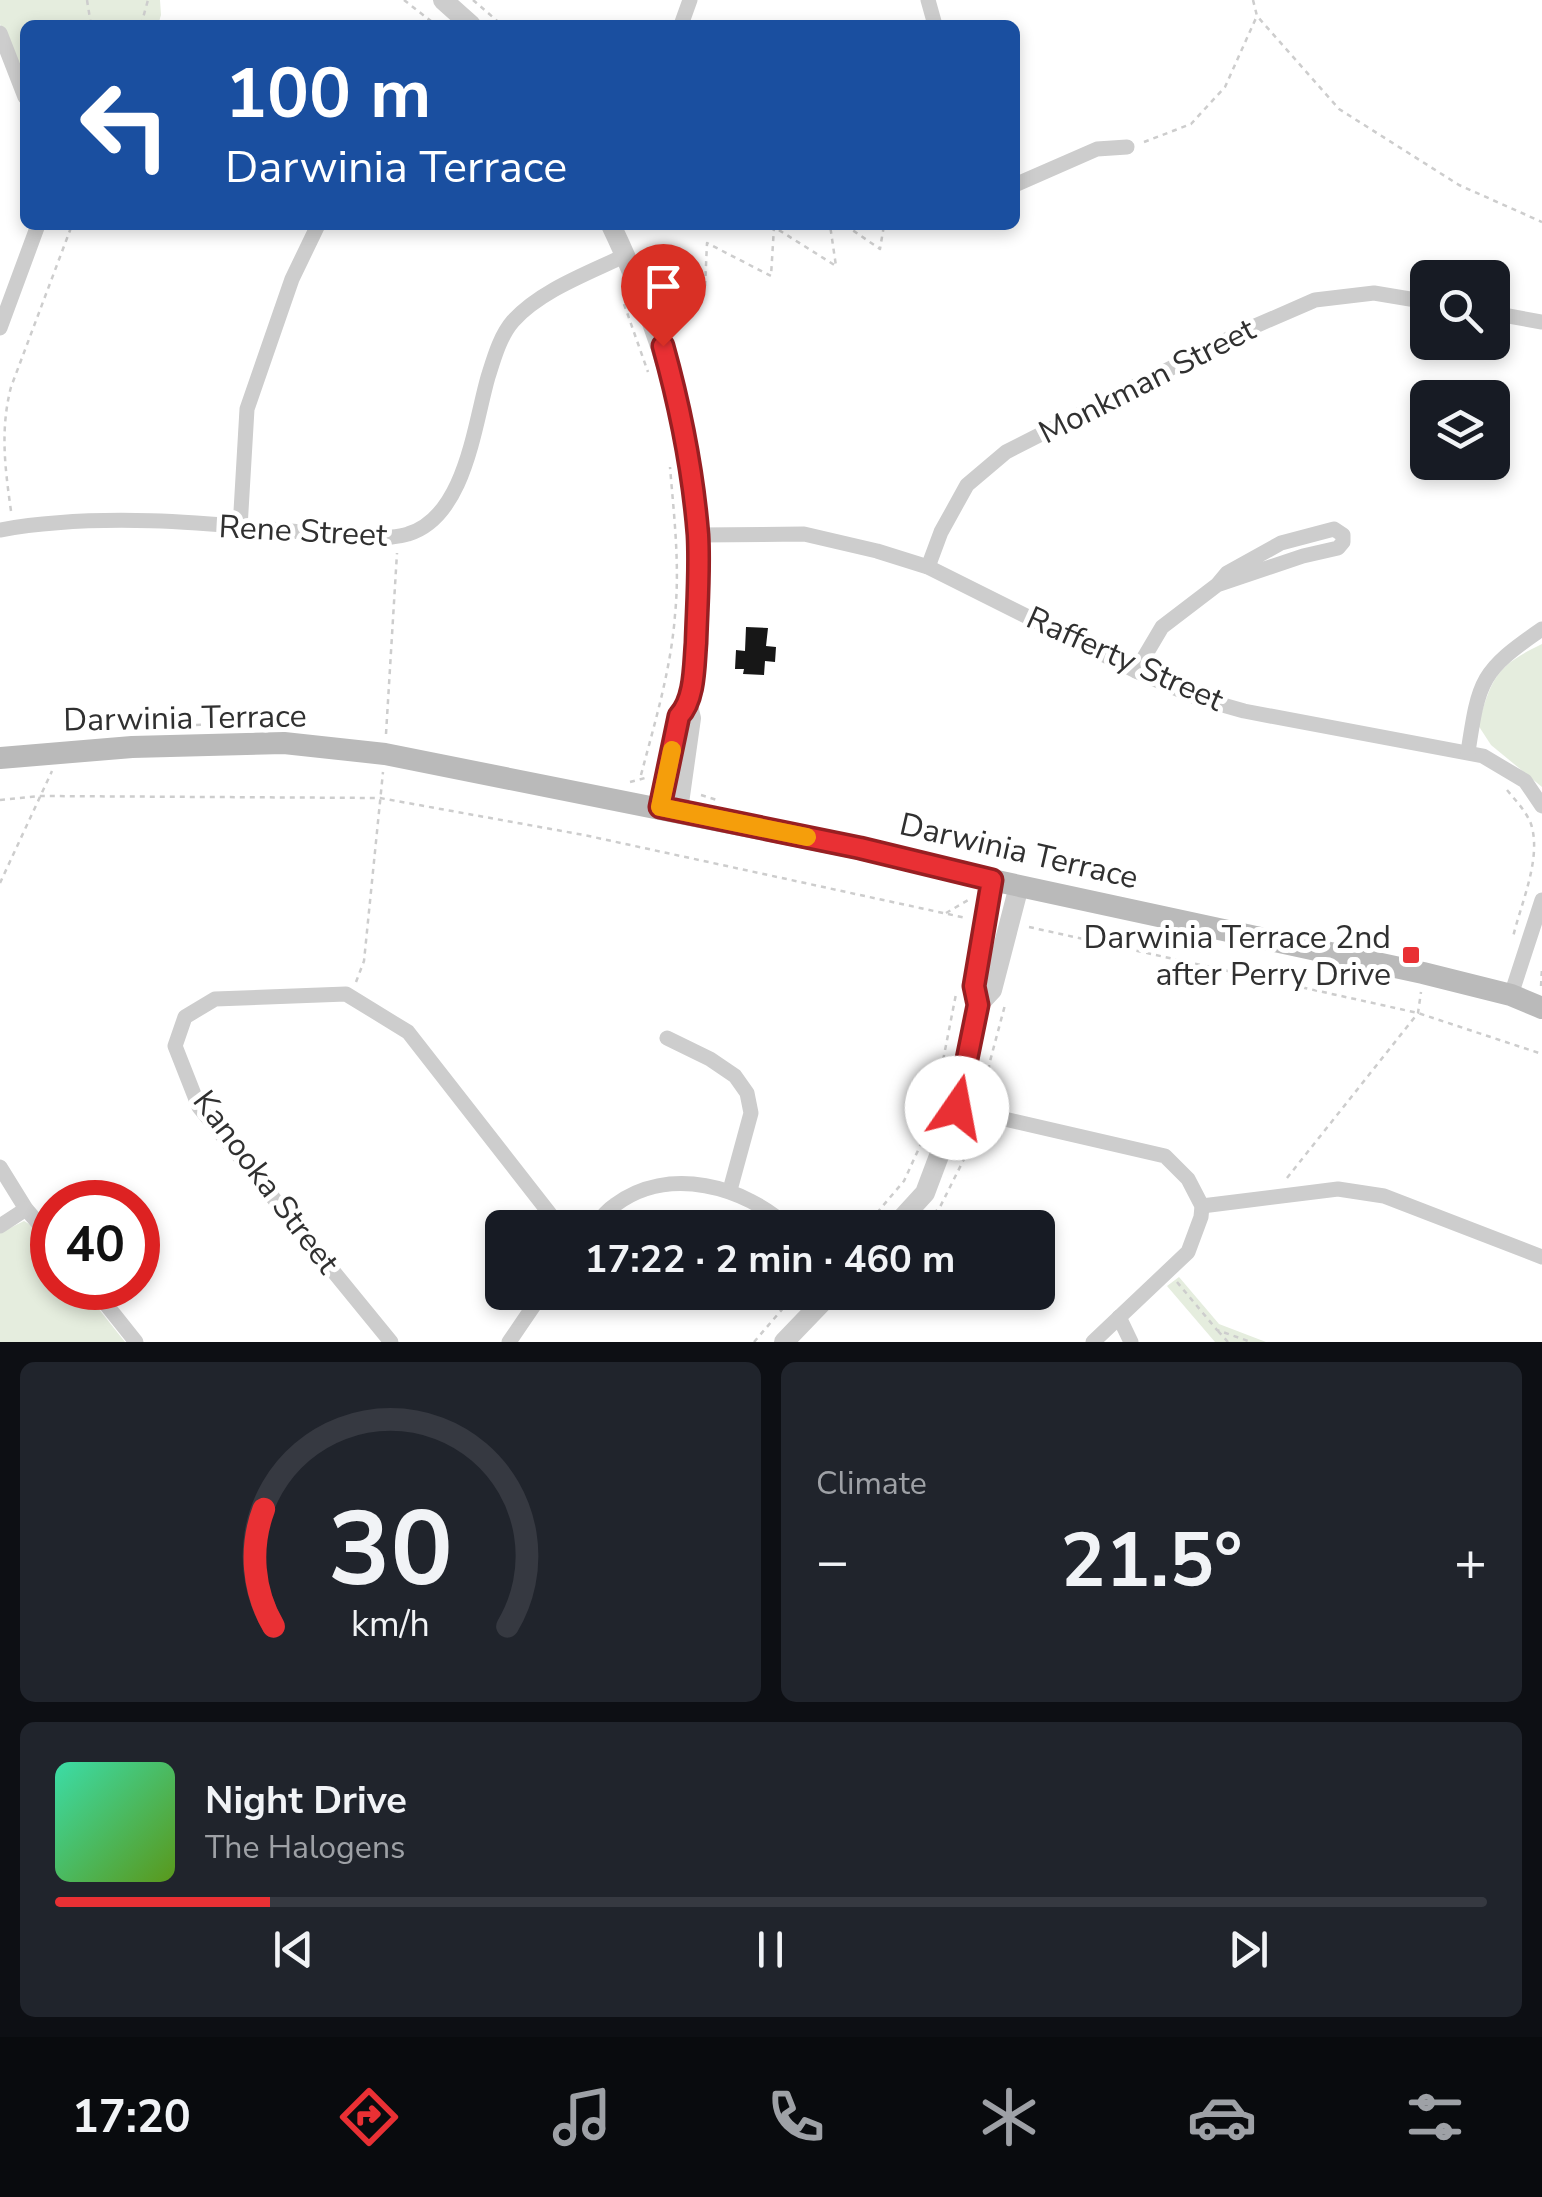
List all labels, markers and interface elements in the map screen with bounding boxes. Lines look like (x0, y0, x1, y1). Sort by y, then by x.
text: 100 m (225, 46, 431, 142)
icon: left (60, 60, 190, 190)
text: Darwinia Terrace (225, 137, 567, 198)
pin (621, 244, 706, 347)
icon: arrive (636, 259, 691, 314)
map controls (1410, 260, 1510, 480)
button: search (1410, 260, 1510, 360)
street label: Monkman Street (1031, 308, 1263, 454)
button: layers (1410, 380, 1510, 480)
street label: Rene Street (218, 505, 389, 557)
street label: Rafferty Street (1020, 596, 1231, 722)
street label: Darwinia Terrace (63, 694, 307, 742)
street label: Darwinia Terrace (896, 803, 1142, 899)
place label: Darwinia Terrace 2nd after Perry Drive (1083, 916, 1391, 996)
marker: Darwinia Terrace 2nd after Perry Drive (1400, 944, 1422, 966)
position arrow (905, 1056, 1009, 1160)
street label: Kanooka Street (183, 1082, 350, 1283)
speed limit sign: 40 (30, 1180, 160, 1310)
text: 17:22 · 2 min · 460 m (585, 1234, 955, 1285)
text: Climate (816, 1462, 927, 1505)
text: 30 (328, 1479, 453, 1621)
text: 21.5° (1060, 1510, 1243, 1612)
text: − (816, 1524, 849, 1599)
text: + (1454, 1524, 1487, 1599)
text: km/h (351, 1600, 430, 1649)
text: Night Drive (205, 1775, 407, 1826)
text: The Halogens (205, 1826, 405, 1869)
icon: previous (266, 1922, 321, 1977)
icon: pause (743, 1922, 798, 1977)
icon: next (1221, 1922, 1276, 1977)
icon: directions (334, 2082, 404, 2152)
icon: music (547, 2082, 617, 2152)
icon: phone (761, 2082, 831, 2152)
icon: climate (974, 2082, 1044, 2152)
icon: car (1187, 2082, 1257, 2152)
icon: filters (1400, 2082, 1470, 2152)
text: 17:20 (72, 2087, 191, 2148)

